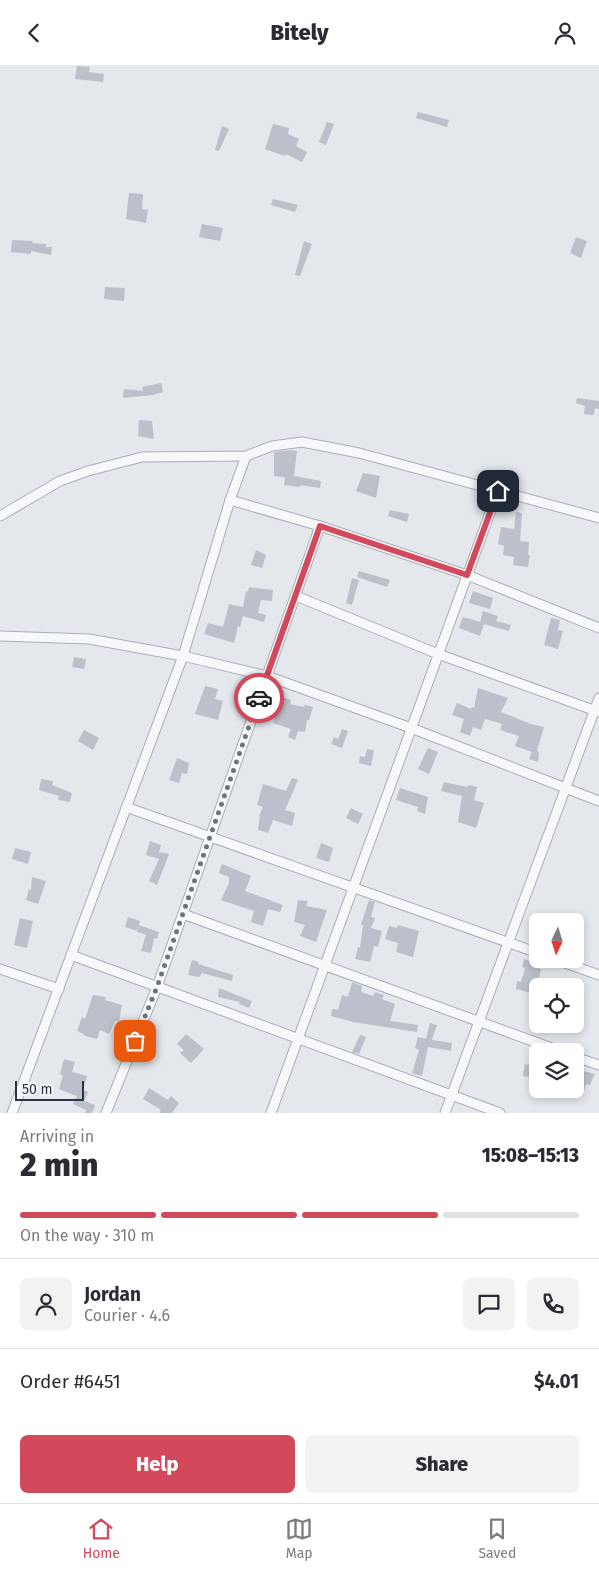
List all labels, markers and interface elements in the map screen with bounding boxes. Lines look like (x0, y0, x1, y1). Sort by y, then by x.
icon: back (20, 19, 48, 47)
text: Bitely (270, 19, 329, 46)
icon: person (551, 19, 579, 47)
pin (477, 470, 519, 512)
icon: home (484, 477, 512, 505)
courier (234, 673, 284, 723)
icon: car (245, 684, 273, 712)
north arrow (529, 913, 584, 967)
map controls (529, 913, 584, 1098)
button: locate (529, 978, 584, 1033)
pin (114, 1020, 156, 1062)
icon: bag (121, 1027, 149, 1055)
button: layers (529, 1043, 584, 1098)
scale bar (15, 1078, 84, 1101)
text: 50 m (22, 1081, 53, 1098)
text: Arriving in (20, 1127, 94, 1146)
text: 15:08–15:13 (482, 1144, 579, 1167)
text: 2 min (20, 1146, 98, 1184)
text: On the way · 310 m (20, 1226, 154, 1245)
button: person (20, 1278, 72, 1330)
button: chat (463, 1278, 515, 1330)
button: phone (527, 1278, 579, 1330)
text: Jordan (84, 1283, 141, 1306)
text: Courier · 4.6 (84, 1306, 170, 1325)
text: Order #6451 (20, 1370, 121, 1393)
text: $4.01 (534, 1370, 579, 1393)
button: Help (20, 1435, 295, 1493)
button: Share (305, 1435, 579, 1493)
tab: Home (83, 1515, 120, 1562)
tab: Map (285, 1515, 313, 1562)
tab: Saved (478, 1515, 516, 1562)

